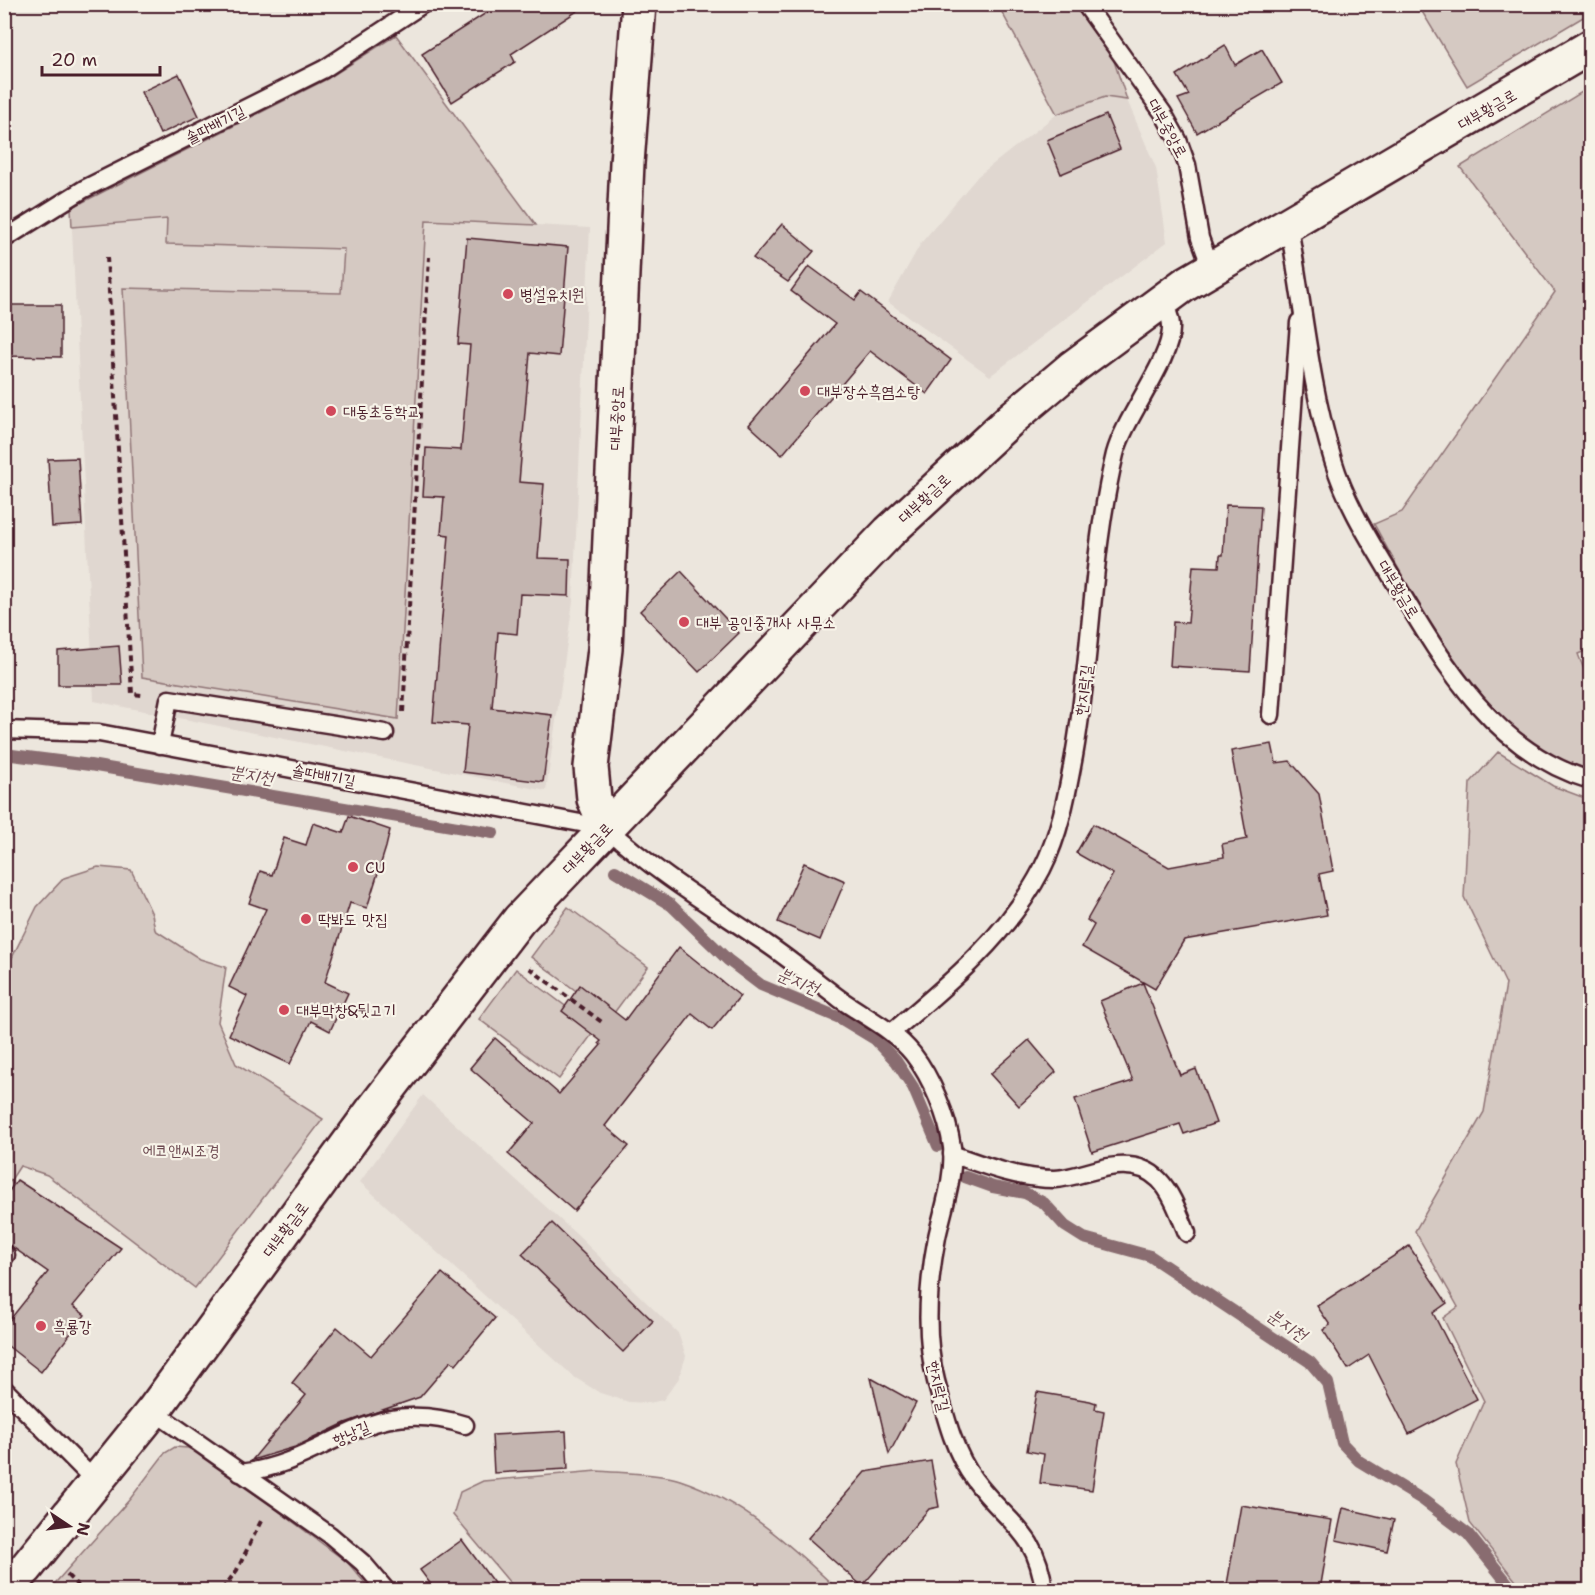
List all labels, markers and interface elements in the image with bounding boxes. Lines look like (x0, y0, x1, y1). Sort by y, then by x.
scale bar (42, 39, 160, 77)
text: 20 m (51, 48, 97, 72)
street label: 대부황금로 (1454, 84, 1520, 135)
street label: 대부중앙로 (1143, 95, 1192, 161)
street label: 솔따배기길 (182, 100, 249, 148)
place label: 병설유치원 (520, 284, 584, 305)
marker: 병설유치원 (501, 287, 515, 301)
place label: 대부장수흑염소탕 (817, 381, 920, 402)
marker: 대부장수흑염소탕 (798, 384, 812, 398)
street label: 대부중앙로 (604, 385, 629, 451)
place label: 대동초등학교 (343, 401, 420, 422)
marker: 대동초등학교 (324, 404, 338, 418)
street label: 대부황금로 (894, 469, 955, 528)
street label: 대부황금로 (1373, 556, 1424, 622)
place label: 대부 공인중개사 사무소 (696, 612, 836, 633)
marker: 대부 공인중개사 사무소 (677, 615, 691, 629)
street label: 한지락길 (1070, 663, 1097, 717)
street label: 솔따배기길 (290, 759, 358, 792)
water label: 분지천 (229, 760, 277, 790)
street label: 대부황금로 (557, 818, 617, 879)
place label: CU (365, 857, 385, 878)
marker: CU (346, 860, 360, 874)
place label: 딱봐도 맛집 (318, 909, 388, 930)
marker: 딱봐도 맛집 (299, 912, 313, 926)
water label: 분지천 (773, 961, 824, 1001)
place label: 대부막창&뒷고기 (296, 1000, 396, 1021)
marker: 대부막창&뒷고기 (277, 1003, 291, 1017)
park label: 에코앤씨조경 (142, 1140, 220, 1161)
street label: 대부황금로 (258, 1197, 313, 1261)
water label: 분지천 (1262, 1303, 1313, 1348)
place label: 흑룡강 (53, 1316, 92, 1337)
marker: 흑룡강 (34, 1319, 48, 1333)
street label: 한지락길 (922, 1359, 955, 1414)
street label: 항낭길 (329, 1416, 373, 1451)
north arrow (39, 1496, 99, 1556)
text: N (71, 1521, 95, 1538)

